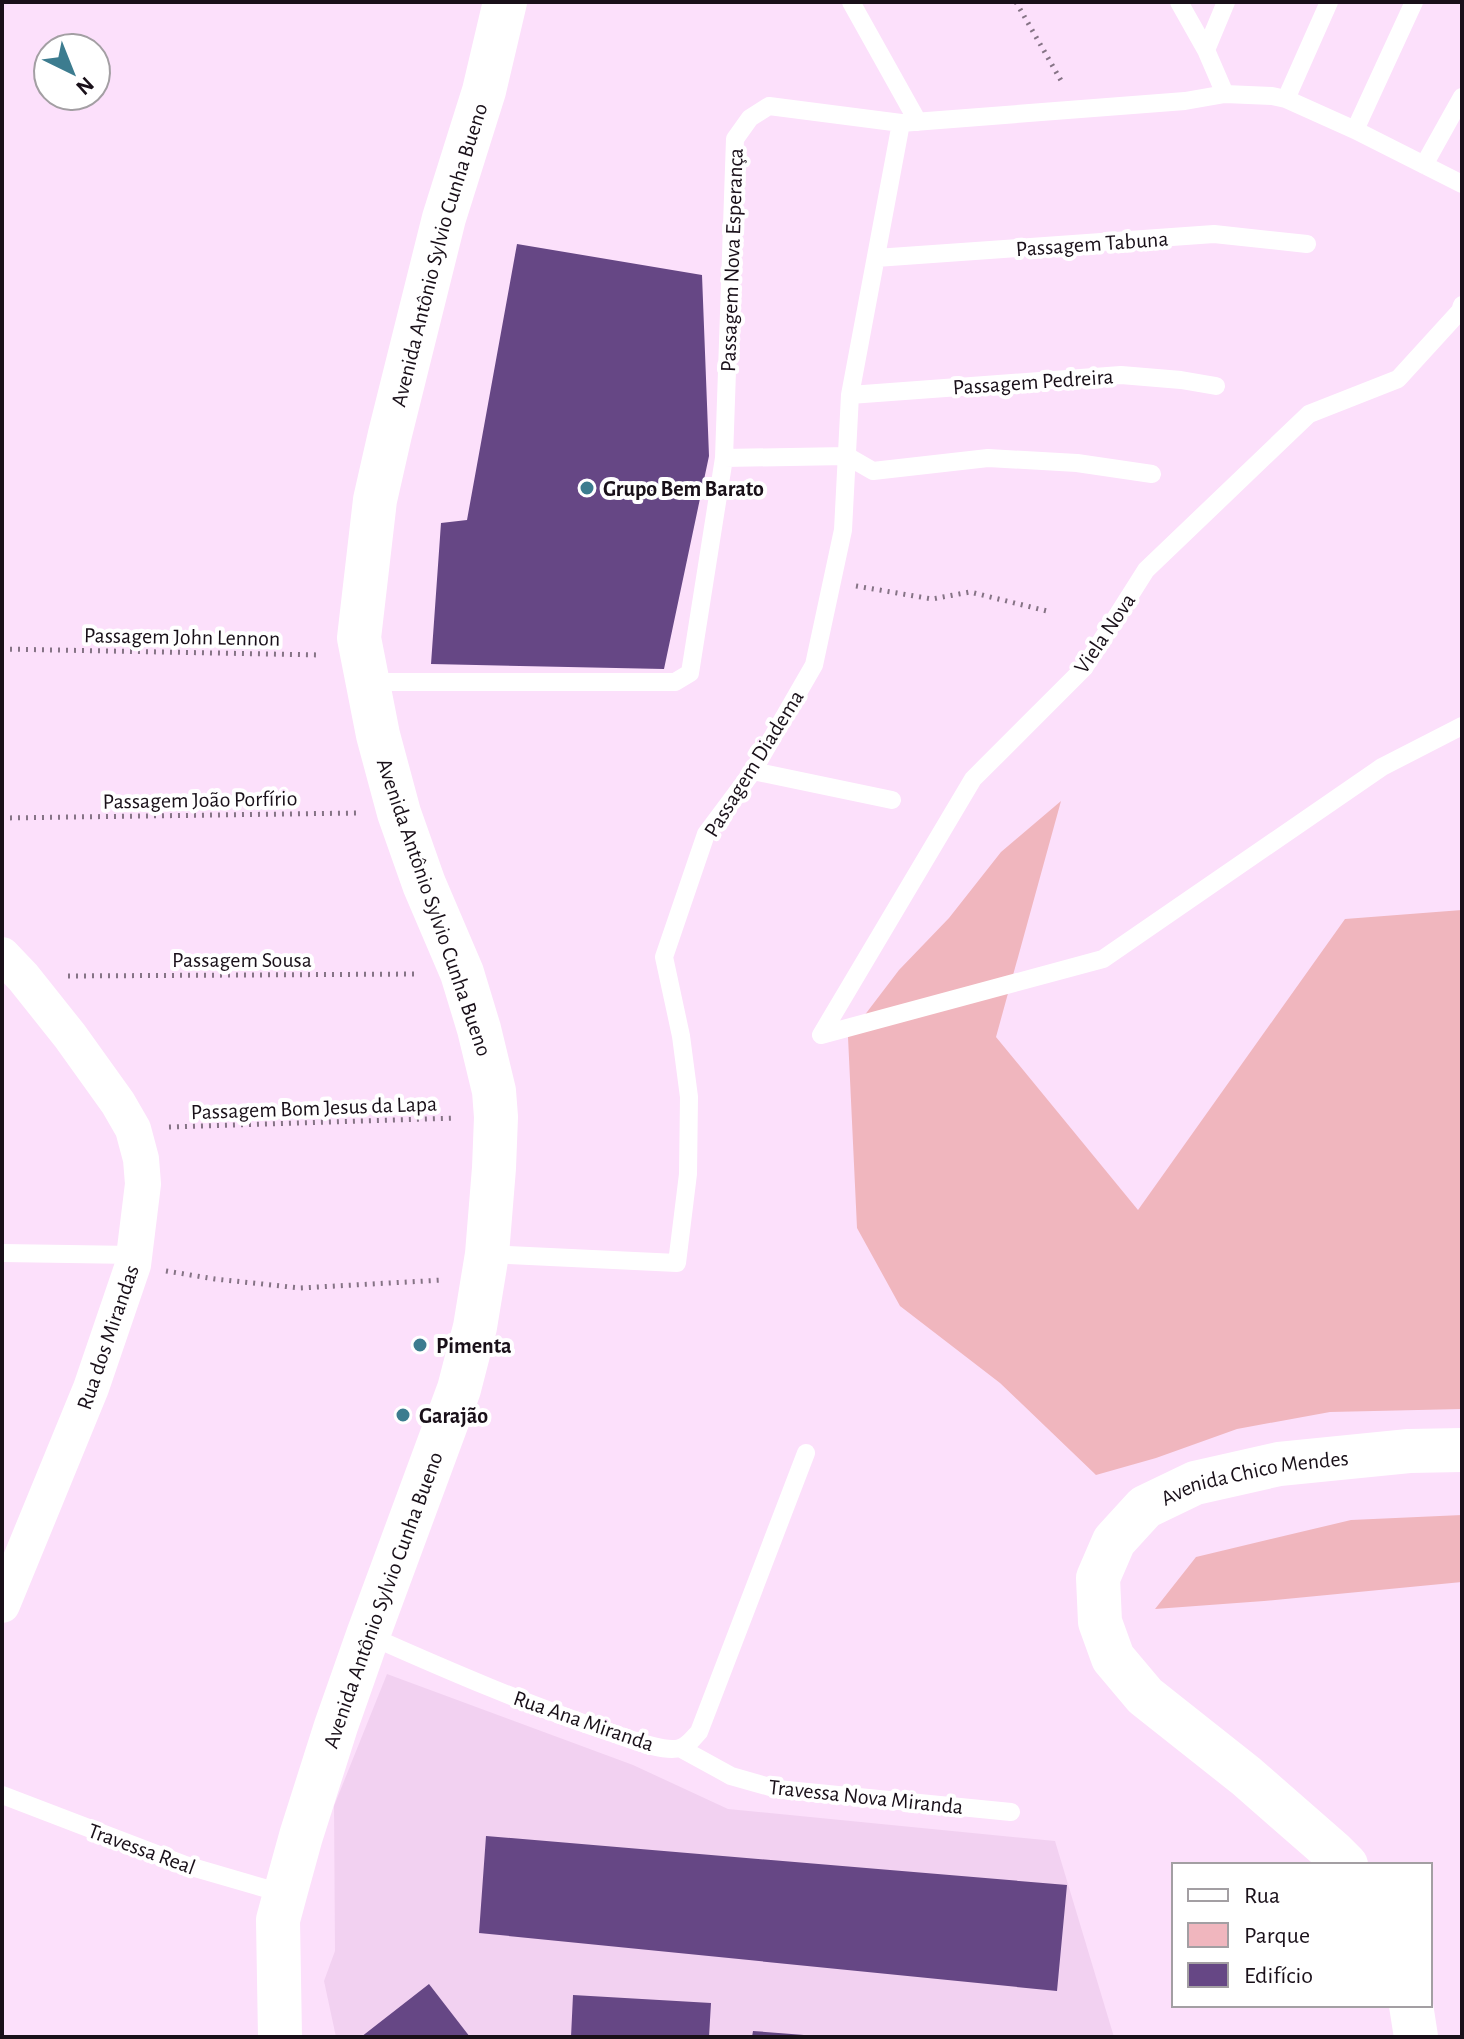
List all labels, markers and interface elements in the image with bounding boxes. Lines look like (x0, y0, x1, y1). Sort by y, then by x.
north arrow (32, 32, 112, 112)
text: N (72, 73, 98, 99)
street label: Avenida Antônio Sylvio Cunha Bueno (387, 101, 491, 409)
street label: Passagem Nova Esperança (717, 148, 747, 372)
street label: Passagem Tabuna (1015, 228, 1169, 260)
street label: Passagem Pedreira (952, 365, 1114, 399)
place label: Grupo Bem Barato (603, 478, 764, 500)
marker: Grupo Bem Barato (578, 479, 596, 497)
street label: Viela Nova (1070, 590, 1139, 678)
street label: Passagem John Lennon (84, 624, 280, 650)
street label: Passagem Diadema (700, 686, 808, 841)
street label: Avenida Antônio Sylvio Cunha Bueno (373, 756, 495, 1059)
street label: Passagem João Porfírio (102, 787, 298, 813)
street label: Passagem Sousa (172, 949, 312, 971)
street label: Passagem Bom Jesus da Lapa (190, 1093, 438, 1123)
street label: Rua dos Mirandas (73, 1262, 143, 1412)
place label: Pimenta (436, 1335, 512, 1357)
marker: Pimenta (411, 1336, 429, 1354)
place label: Garajão (419, 1405, 488, 1428)
marker: Garajão (394, 1406, 412, 1424)
street label: Avenida Chico Mendes (1157, 1447, 1350, 1510)
street label: Avenida Antônio Sylvio Cunha Bueno (320, 1449, 447, 1751)
street label: Rua Ana Miranda (511, 1687, 657, 1755)
street label: Travessa Nova Miranda (767, 1776, 964, 1818)
street label: Travessa Real (85, 1819, 198, 1879)
legend (1172, 1863, 1432, 2007)
text: Rua (1244, 1884, 1280, 1908)
text: Parque (1244, 1924, 1310, 1948)
text: Edifício (1244, 1964, 1313, 1988)

